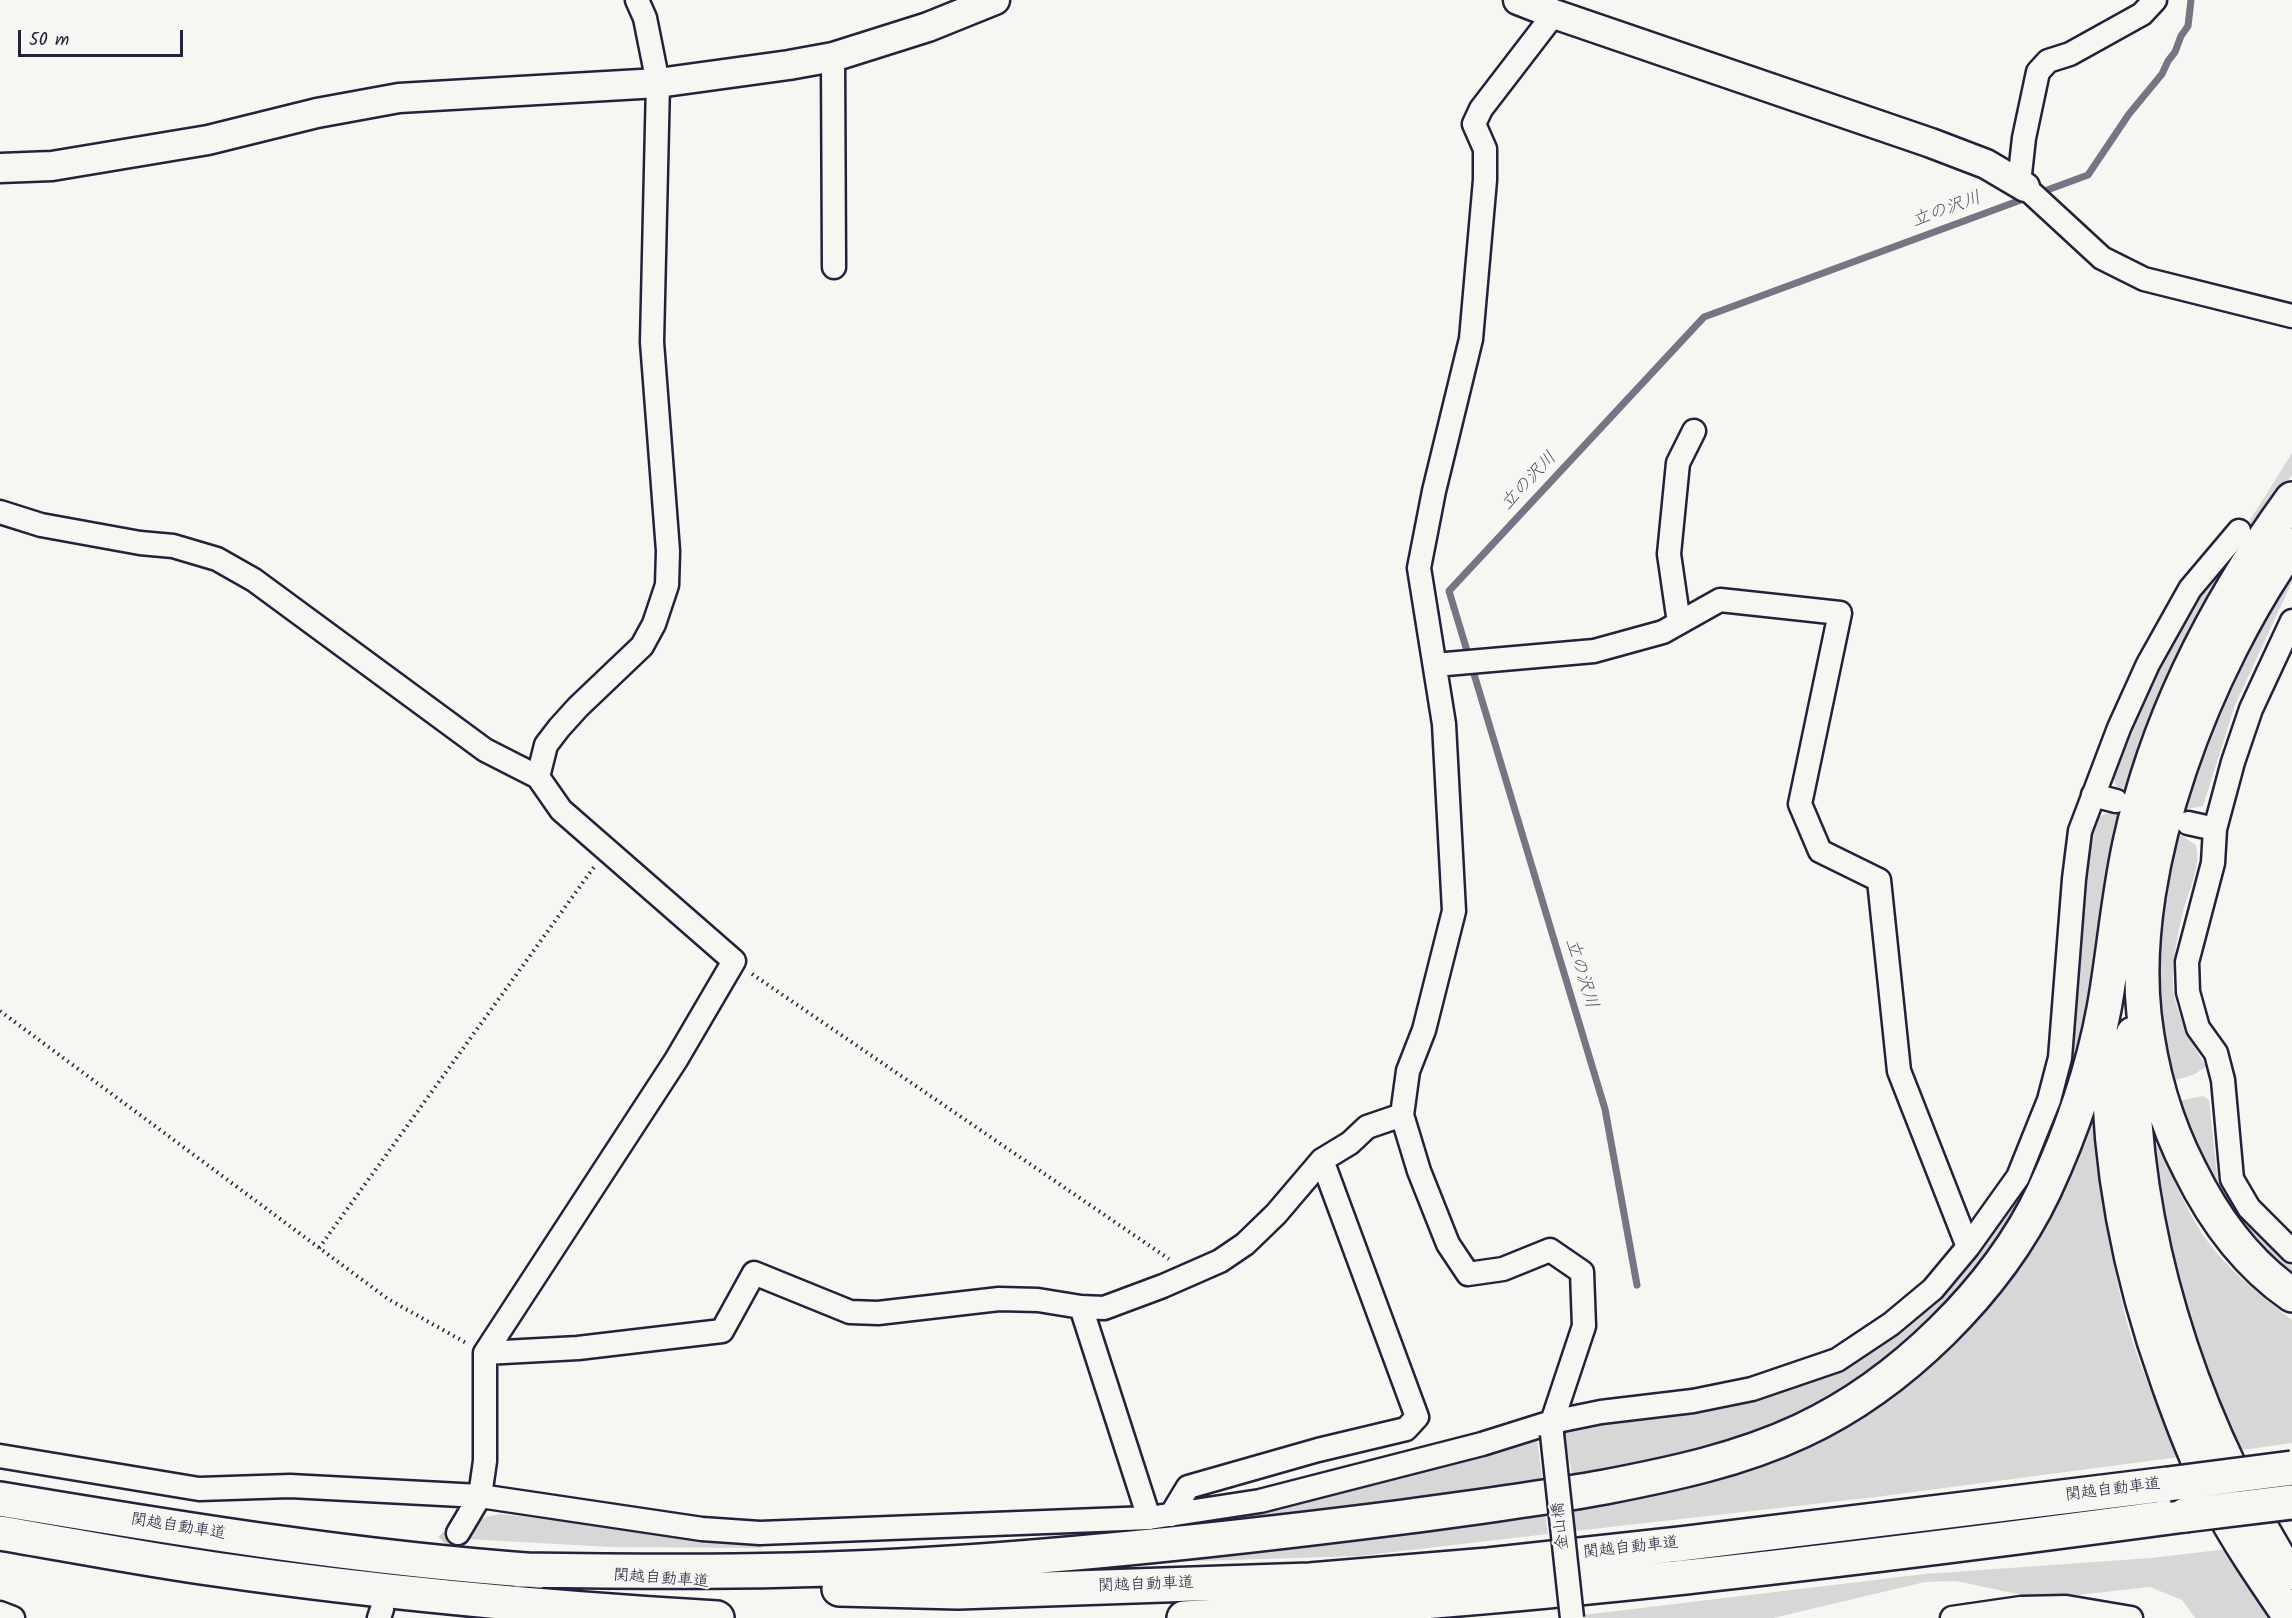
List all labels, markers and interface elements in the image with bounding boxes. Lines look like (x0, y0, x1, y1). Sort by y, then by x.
scale bar (21, 18, 186, 56)
text: 50 m (29, 26, 69, 55)
water label: 立の沢川 (1909, 189, 1985, 233)
water label: 立の沢川 (1498, 448, 1562, 516)
water label: 立の沢川 (1559, 936, 1601, 1012)
street label: 関越自動車道 (2064, 1476, 2162, 1506)
street label: 金山橋 (1550, 1501, 1574, 1551)
street label: 関越自動車道 (129, 1511, 227, 1545)
street label: 関越自動車道 (1582, 1534, 1680, 1564)
street label: 関越自動車道 (612, 1567, 710, 1593)
street label: 関越自動車道 (1098, 1575, 1194, 1597)

